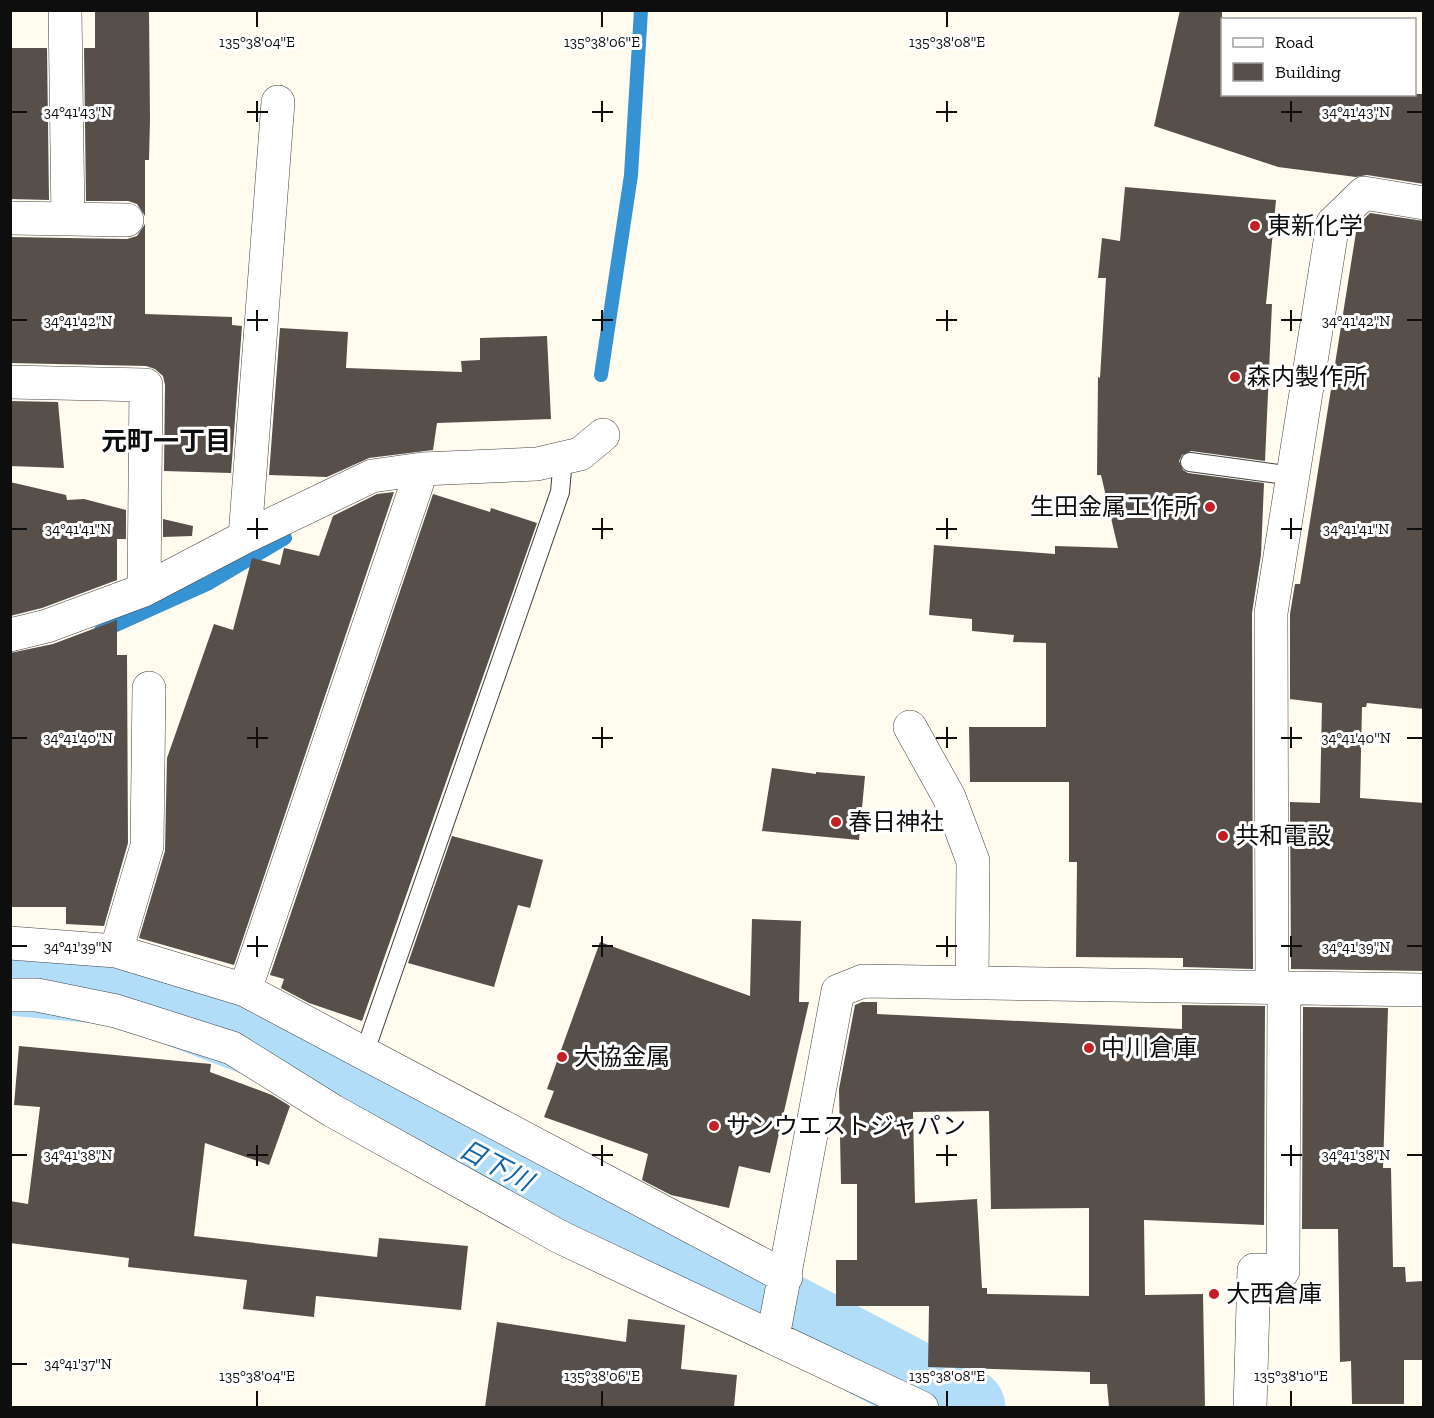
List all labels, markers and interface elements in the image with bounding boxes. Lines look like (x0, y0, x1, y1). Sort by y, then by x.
legend (1221, 18, 1416, 96)
text: Road (1275, 31, 1314, 53)
text: 135°38'04"E (219, 33, 295, 51)
text: 135°38'06"E (564, 33, 640, 51)
text: 135°38'08"E (909, 33, 985, 51)
text: Building (1275, 61, 1341, 83)
text: 34°41'43"N (44, 103, 112, 121)
text: 34°41'43"N (1322, 103, 1390, 121)
place label: 東新化学 (1267, 211, 1363, 240)
marker: 東新化学 (1248, 219, 1262, 233)
text: 34°41'42"N (44, 312, 112, 330)
text: 34°41'42"N (1322, 312, 1390, 330)
place label: 森内製作所 (1247, 362, 1367, 391)
marker: 森内製作所 (1228, 370, 1242, 384)
district label: 元町一丁目 (101, 425, 231, 457)
place label: 生田金属工作所 (1030, 492, 1198, 521)
marker: 生田金属工作所 (1203, 500, 1217, 514)
text: 34°41'41"N (45, 520, 111, 538)
text: 34°41'41"N (1323, 520, 1389, 538)
text: 34°41'40"N (43, 729, 113, 747)
text: 34°41'40"N (1321, 729, 1391, 747)
place label: 春日神社 (848, 807, 944, 836)
marker: 春日神社 (829, 815, 843, 829)
place label: 共和電設 (1235, 821, 1331, 850)
marker: 共和電設 (1216, 829, 1230, 843)
text: 34°41'39"N (44, 938, 112, 956)
text: 34°41'39"N (1322, 938, 1390, 956)
place label: 中川倉庫 (1101, 1033, 1197, 1062)
marker: 中川倉庫 (1082, 1041, 1096, 1055)
place label: 大協金属 (574, 1042, 670, 1071)
marker: 大協金属 (555, 1050, 569, 1064)
place label: サンウエストジャパン (726, 1111, 966, 1140)
marker: サンウエストジャパン (707, 1119, 721, 1133)
water label: 日下川 (454, 1133, 541, 1199)
text: 34°41'38"N (44, 1146, 112, 1164)
text: 34°41'38"N (1322, 1146, 1390, 1164)
place label: 大西倉庫 (1226, 1279, 1322, 1308)
marker: 大西倉庫 (1207, 1287, 1221, 1301)
text: 34°41'37"N (44, 1355, 112, 1373)
text: 135°38'04"E (219, 1367, 295, 1385)
text: 135°38'06"E (564, 1367, 640, 1385)
text: 135°38'08"E (909, 1367, 985, 1385)
text: 135°38'10"E (1254, 1367, 1328, 1385)

